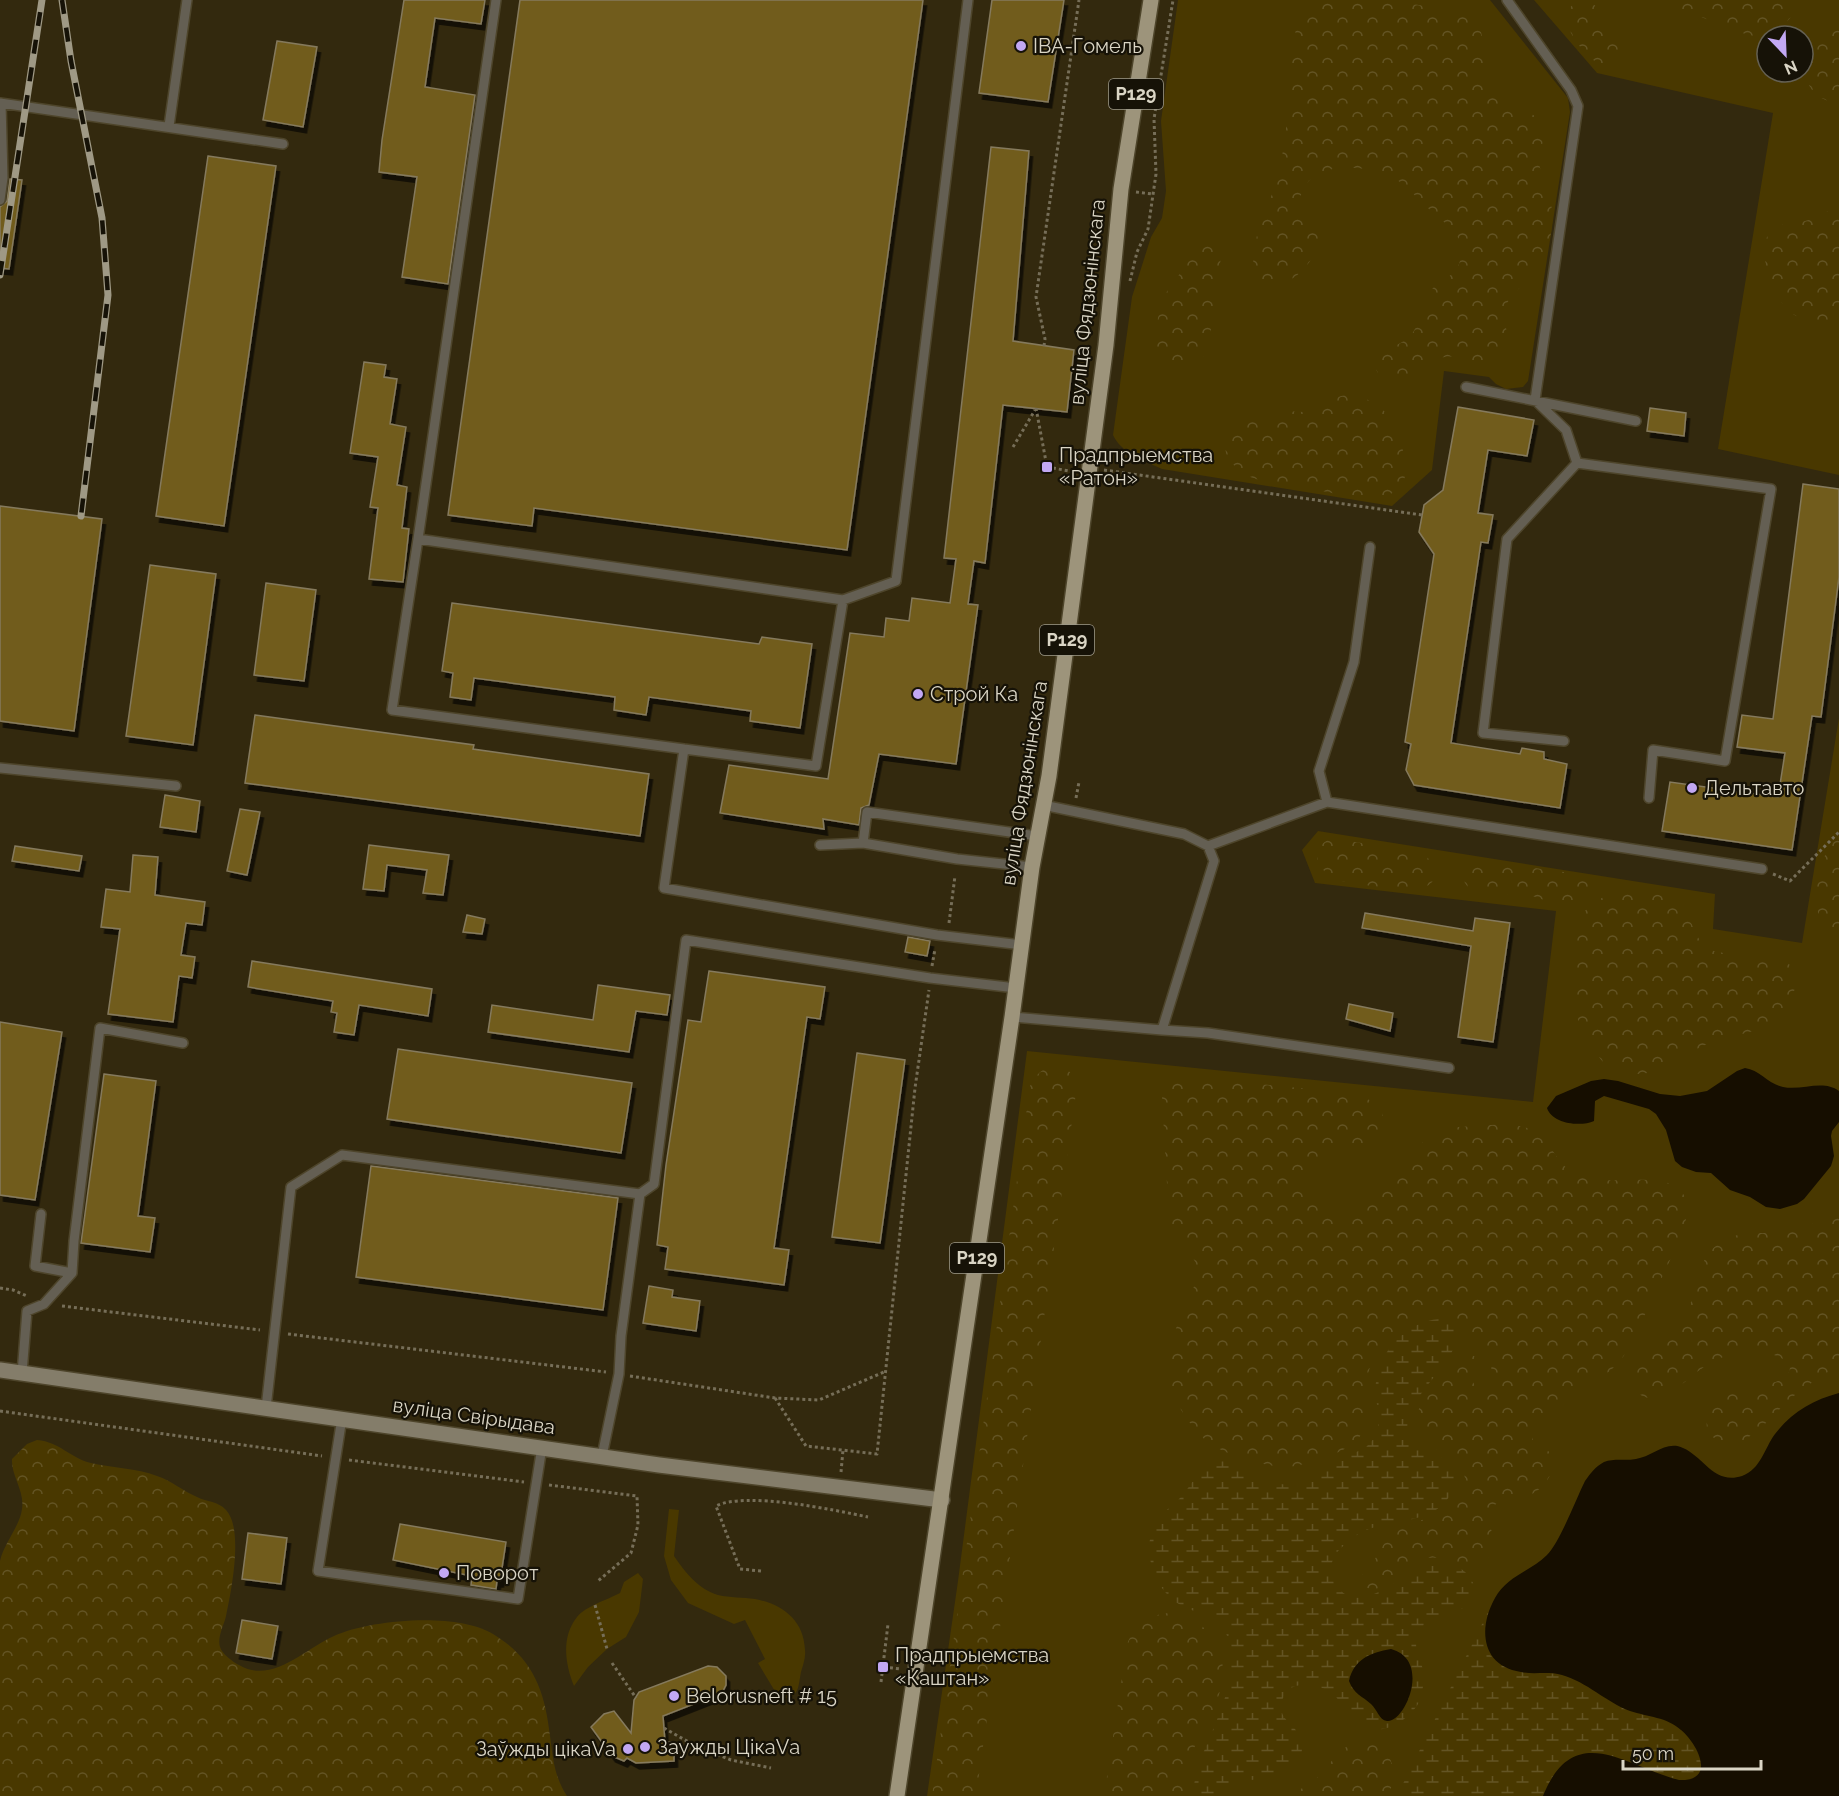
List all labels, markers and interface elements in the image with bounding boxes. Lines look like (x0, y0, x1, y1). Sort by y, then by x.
north arrow (1755, 24, 1815, 84)
place label: IBA-Гомель (1033, 34, 1142, 58)
marker: IBA-Гомель (1014, 39, 1028, 53)
text: N (1781, 56, 1800, 78)
road number: Р129 (1109, 79, 1163, 109)
street label: вуліца Фядзюнінскага (1064, 198, 1110, 406)
place label: Прадпрыемства «Ратон» (1059, 443, 1213, 490)
marker: Прадпрыемства «Ратон» (1040, 460, 1054, 474)
road number: Р129 (1040, 625, 1094, 655)
street label: вуліца Фядзюнінскага (996, 679, 1052, 887)
place label: Строй Ка (930, 682, 1018, 706)
marker: Строй Ка (911, 687, 925, 701)
place label: Дельтавто (1704, 776, 1804, 800)
marker: Дельтавто (1685, 781, 1699, 795)
road number: Р129 (950, 1243, 1004, 1273)
street label: вуліца Свірыдава (391, 1393, 557, 1439)
place label: Поворот (456, 1561, 539, 1585)
marker: Поворот (437, 1566, 451, 1580)
place label: Прадпрыемства «Каштан» (895, 1643, 1049, 1690)
marker: Прадпрыемства «Каштан» (876, 1660, 890, 1674)
place label: Belorusneft # 15 (686, 1684, 837, 1708)
marker: Belorusneft # 15 (667, 1689, 681, 1703)
scale bar (1623, 1733, 1761, 1771)
place label: Заужды ЦікаVа (657, 1735, 800, 1759)
place label: Заўжды цікаVа (476, 1737, 616, 1761)
marker: Заужды ЦікаVа (638, 1740, 652, 1754)
marker: Заўжды цікаVа (621, 1742, 635, 1756)
text: 50 m (1632, 1743, 1674, 1764)

